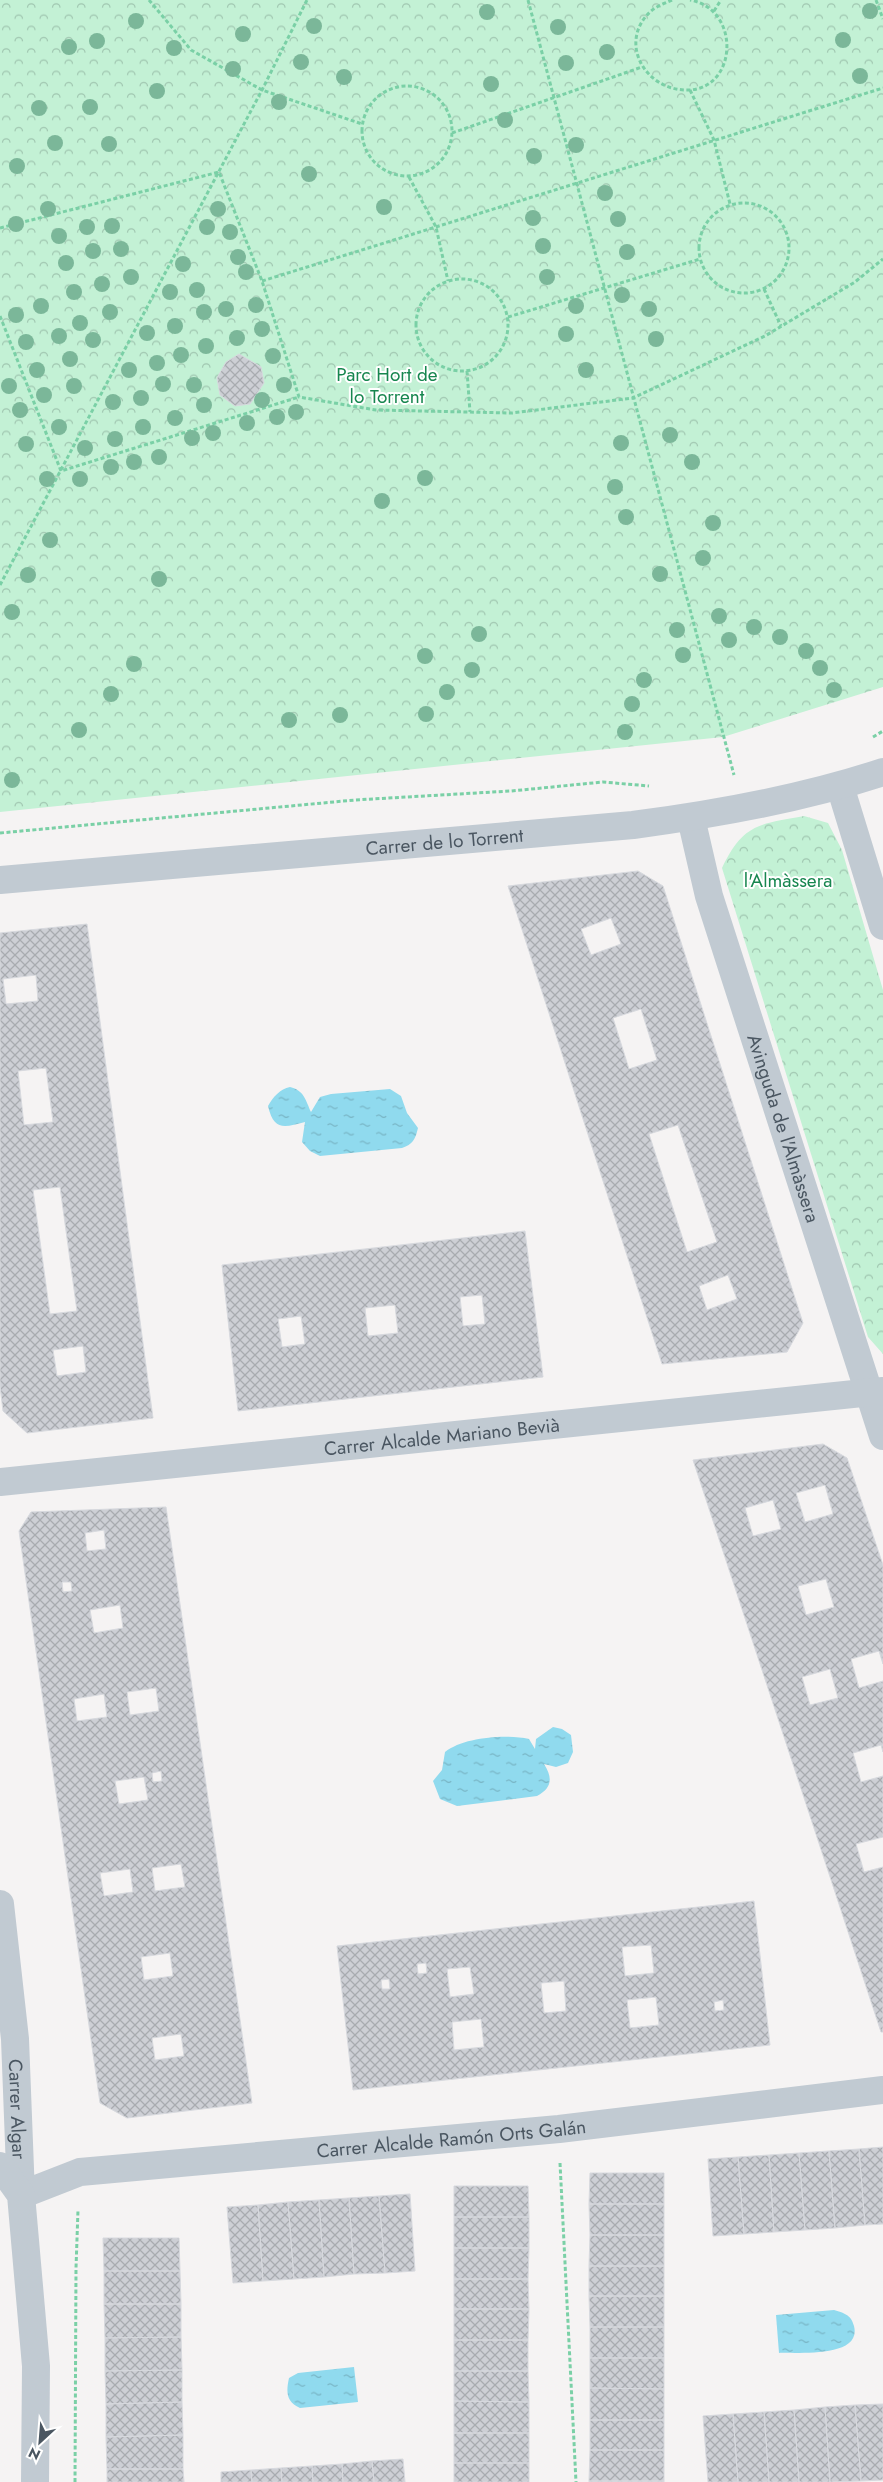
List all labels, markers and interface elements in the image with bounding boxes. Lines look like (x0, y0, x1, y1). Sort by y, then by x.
park label: Parc Hort de lo Torrent (336, 361, 438, 410)
street label: Carrer de lo Torrent (364, 821, 525, 862)
park label: l'Almàssera (744, 867, 832, 894)
street label: Avinguda de l'Almàssera (741, 1031, 827, 1226)
street label: Carrer Alcalde Mariano Bevià (323, 1411, 561, 1462)
street label: Carrer Algar (2, 2058, 33, 2160)
street label: Carrer Alcalde Ramón Orts Galán (315, 2112, 587, 2164)
north arrow (15, 2417, 65, 2467)
text: N (25, 2442, 44, 2465)

